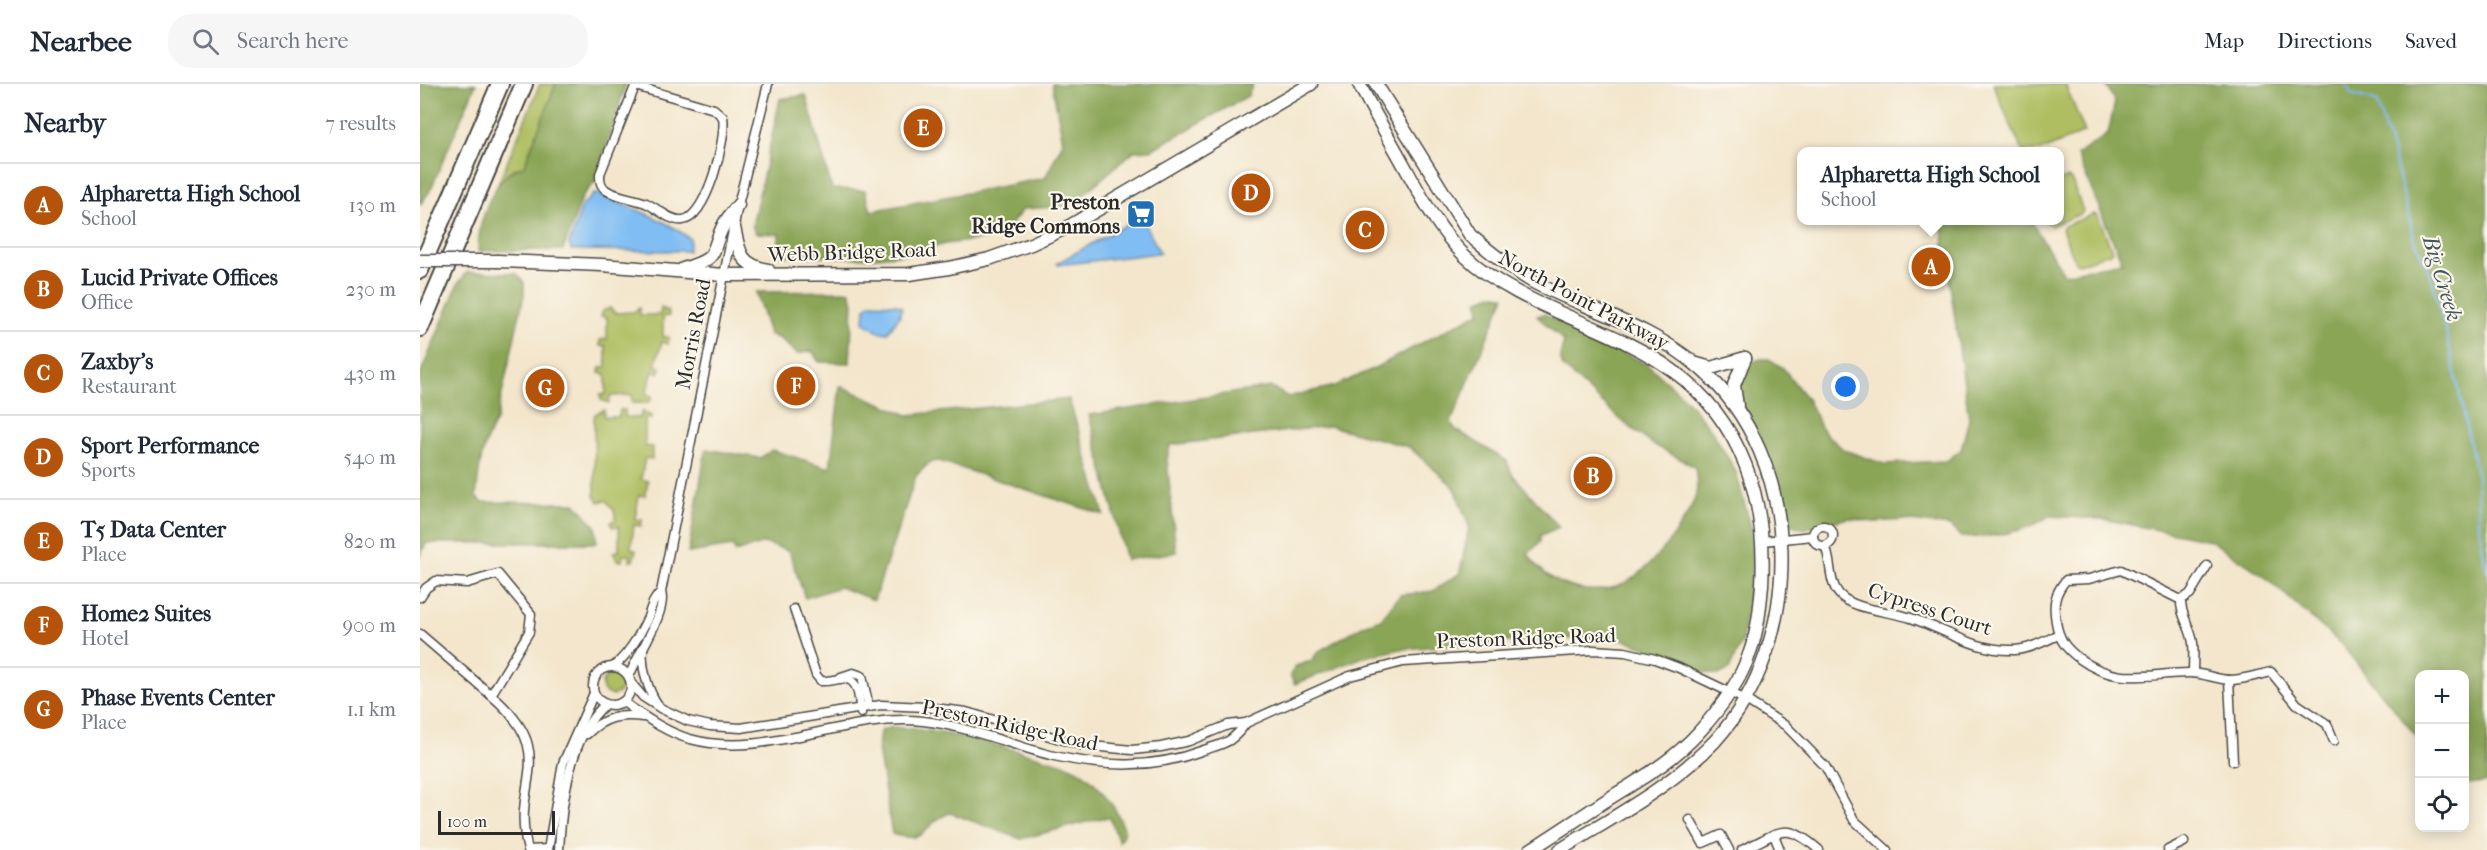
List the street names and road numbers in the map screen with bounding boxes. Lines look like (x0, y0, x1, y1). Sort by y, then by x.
street label: Webb Bridge Road (766, 237, 937, 267)
street label: North Point Parkway (1495, 245, 1674, 355)
street label: Morris Road (670, 276, 716, 392)
street label: Cypress Court (1865, 578, 1995, 640)
street label: Preston Ridge Road (1436, 623, 1617, 653)
street label: Preston Ridge Road (920, 695, 1101, 756)

